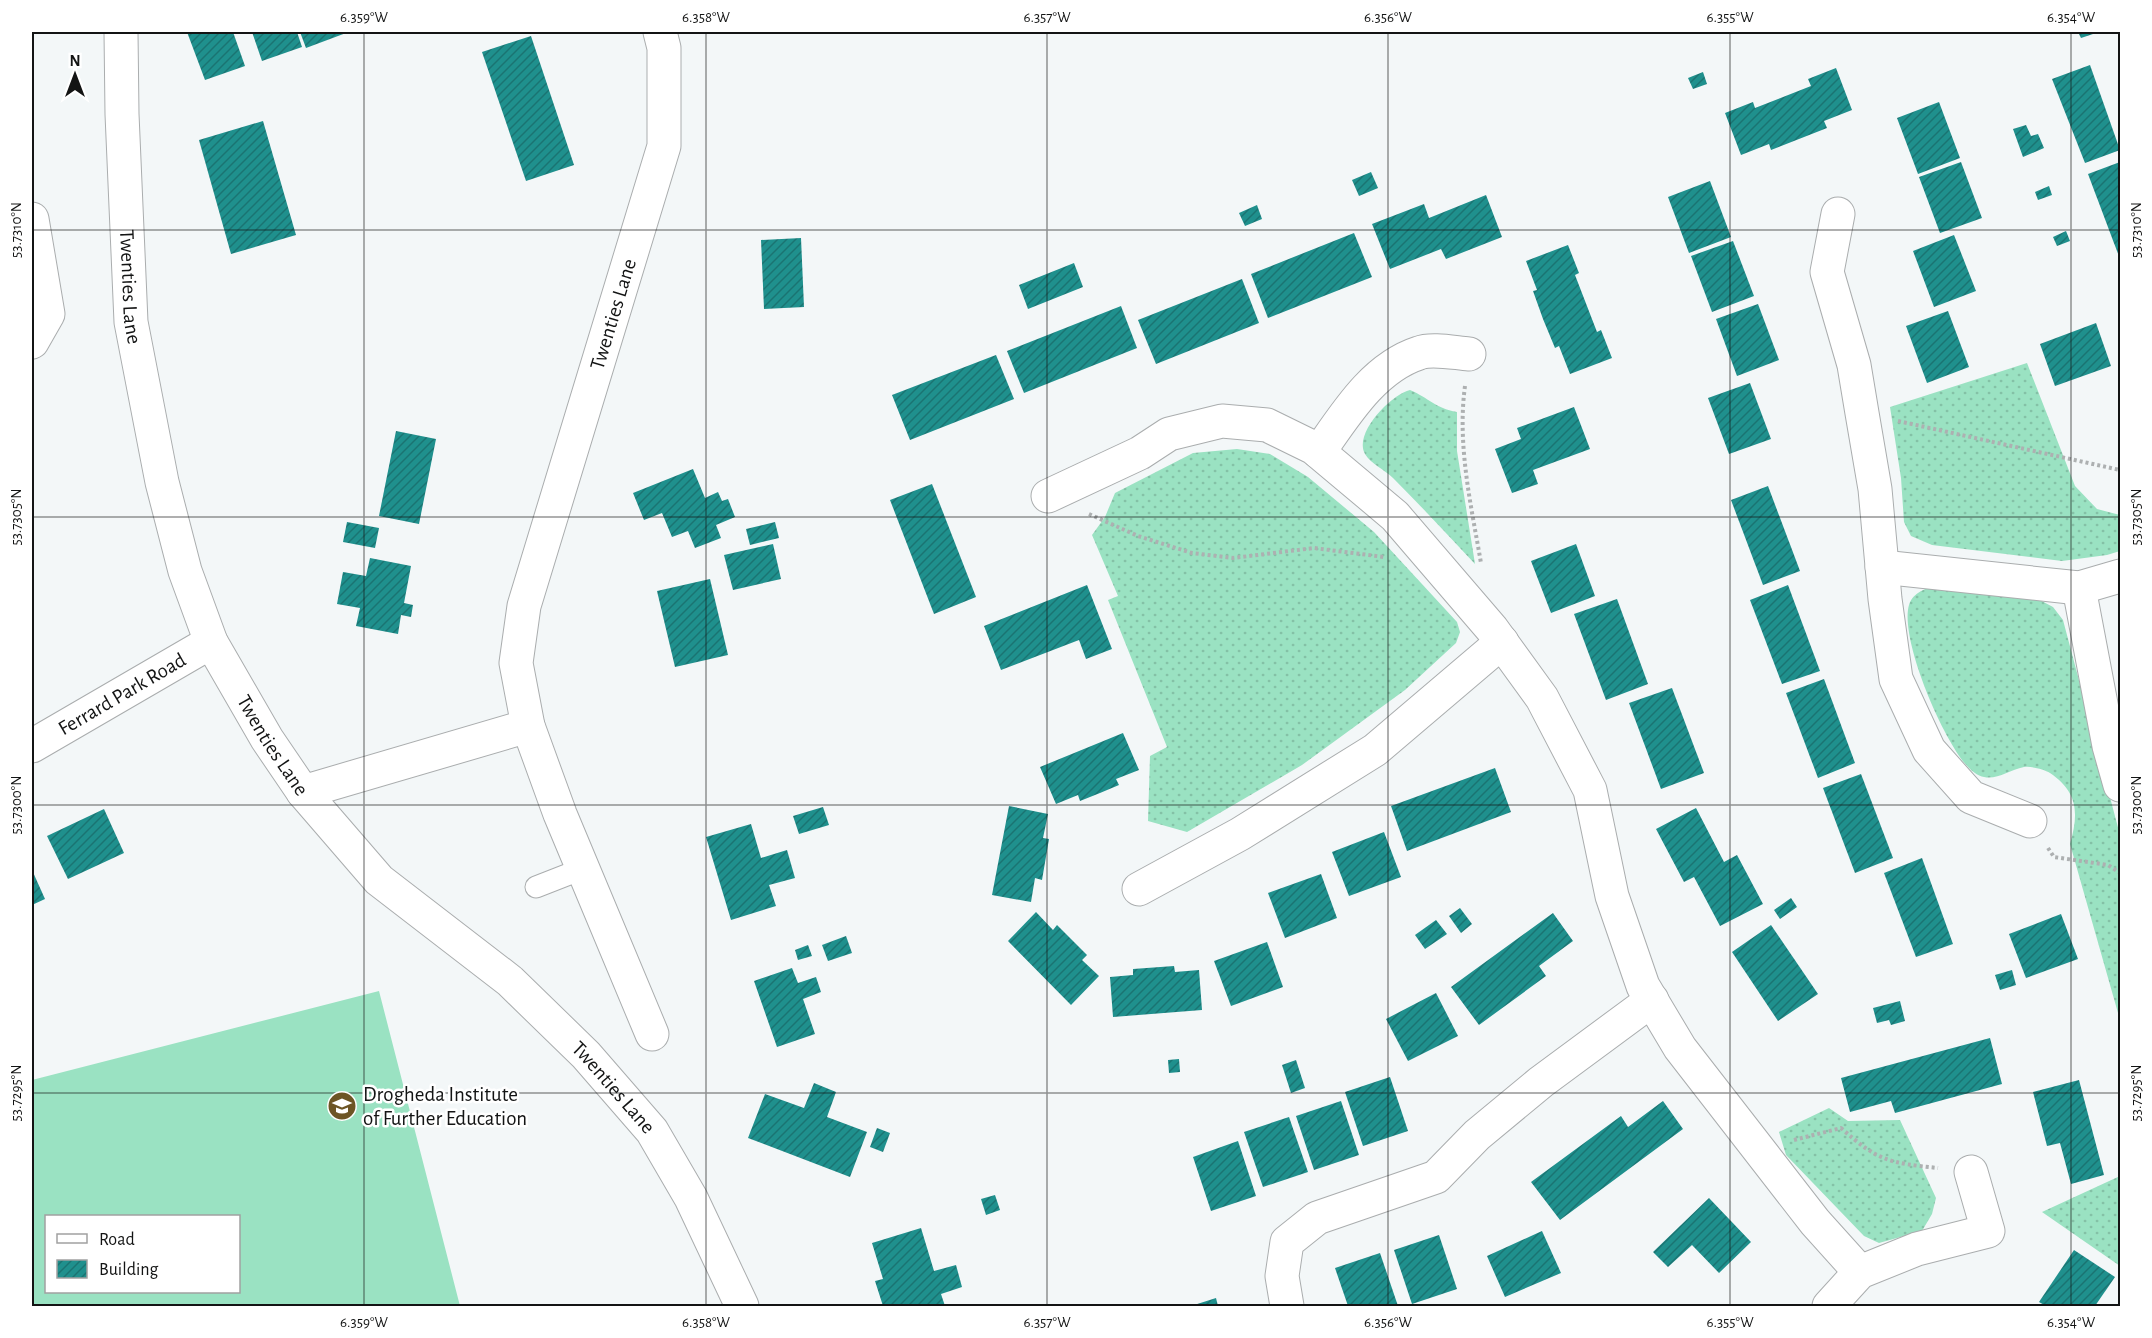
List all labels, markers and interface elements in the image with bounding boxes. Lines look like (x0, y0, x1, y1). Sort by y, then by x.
text: 6.359°W (340, 10, 389, 25)
text: 6.358°W (682, 10, 731, 25)
text: 6.357°W (1023, 10, 1071, 25)
text: 6.356°W (1364, 10, 1413, 25)
text: 6.355°W (1706, 10, 1754, 25)
text: 6.354°W (2047, 10, 2096, 25)
north arrow (45, 45, 105, 105)
text: N (69, 53, 81, 69)
text: 53.7310°N (9, 202, 24, 258)
text: 53.7310°N (2129, 202, 2144, 258)
street label: Twenties Lane (117, 229, 146, 346)
street label: Twenties Lane (586, 256, 640, 372)
text: 53.7305°N (9, 488, 24, 546)
text: 53.7305°N (2129, 488, 2144, 546)
street label: Ferrard Park Road (55, 649, 189, 739)
street label: Twenties Lane (233, 691, 313, 799)
text: 53.7300°N (9, 776, 24, 834)
text: 53.7300°N (2129, 776, 2144, 834)
street label: Twenties Lane (568, 1037, 659, 1137)
text: 53.7295°N (9, 1065, 24, 1121)
text: 53.7295°N (2129, 1065, 2144, 1121)
place label: Drogheda Institute of Further Education (363, 1084, 527, 1129)
school or university icon: Drogheda Institute of Further Education (326, 1090, 358, 1122)
legend (45, 1215, 240, 1293)
text: Road (99, 1231, 135, 1249)
text: Building (99, 1261, 159, 1279)
text: 6.359°W (340, 1315, 389, 1330)
text: 6.358°W (682, 1315, 731, 1330)
text: 6.357°W (1023, 1315, 1071, 1330)
text: 6.356°W (1364, 1315, 1413, 1330)
text: 6.355°W (1706, 1315, 1754, 1330)
text: 6.354°W (2047, 1315, 2096, 1330)

